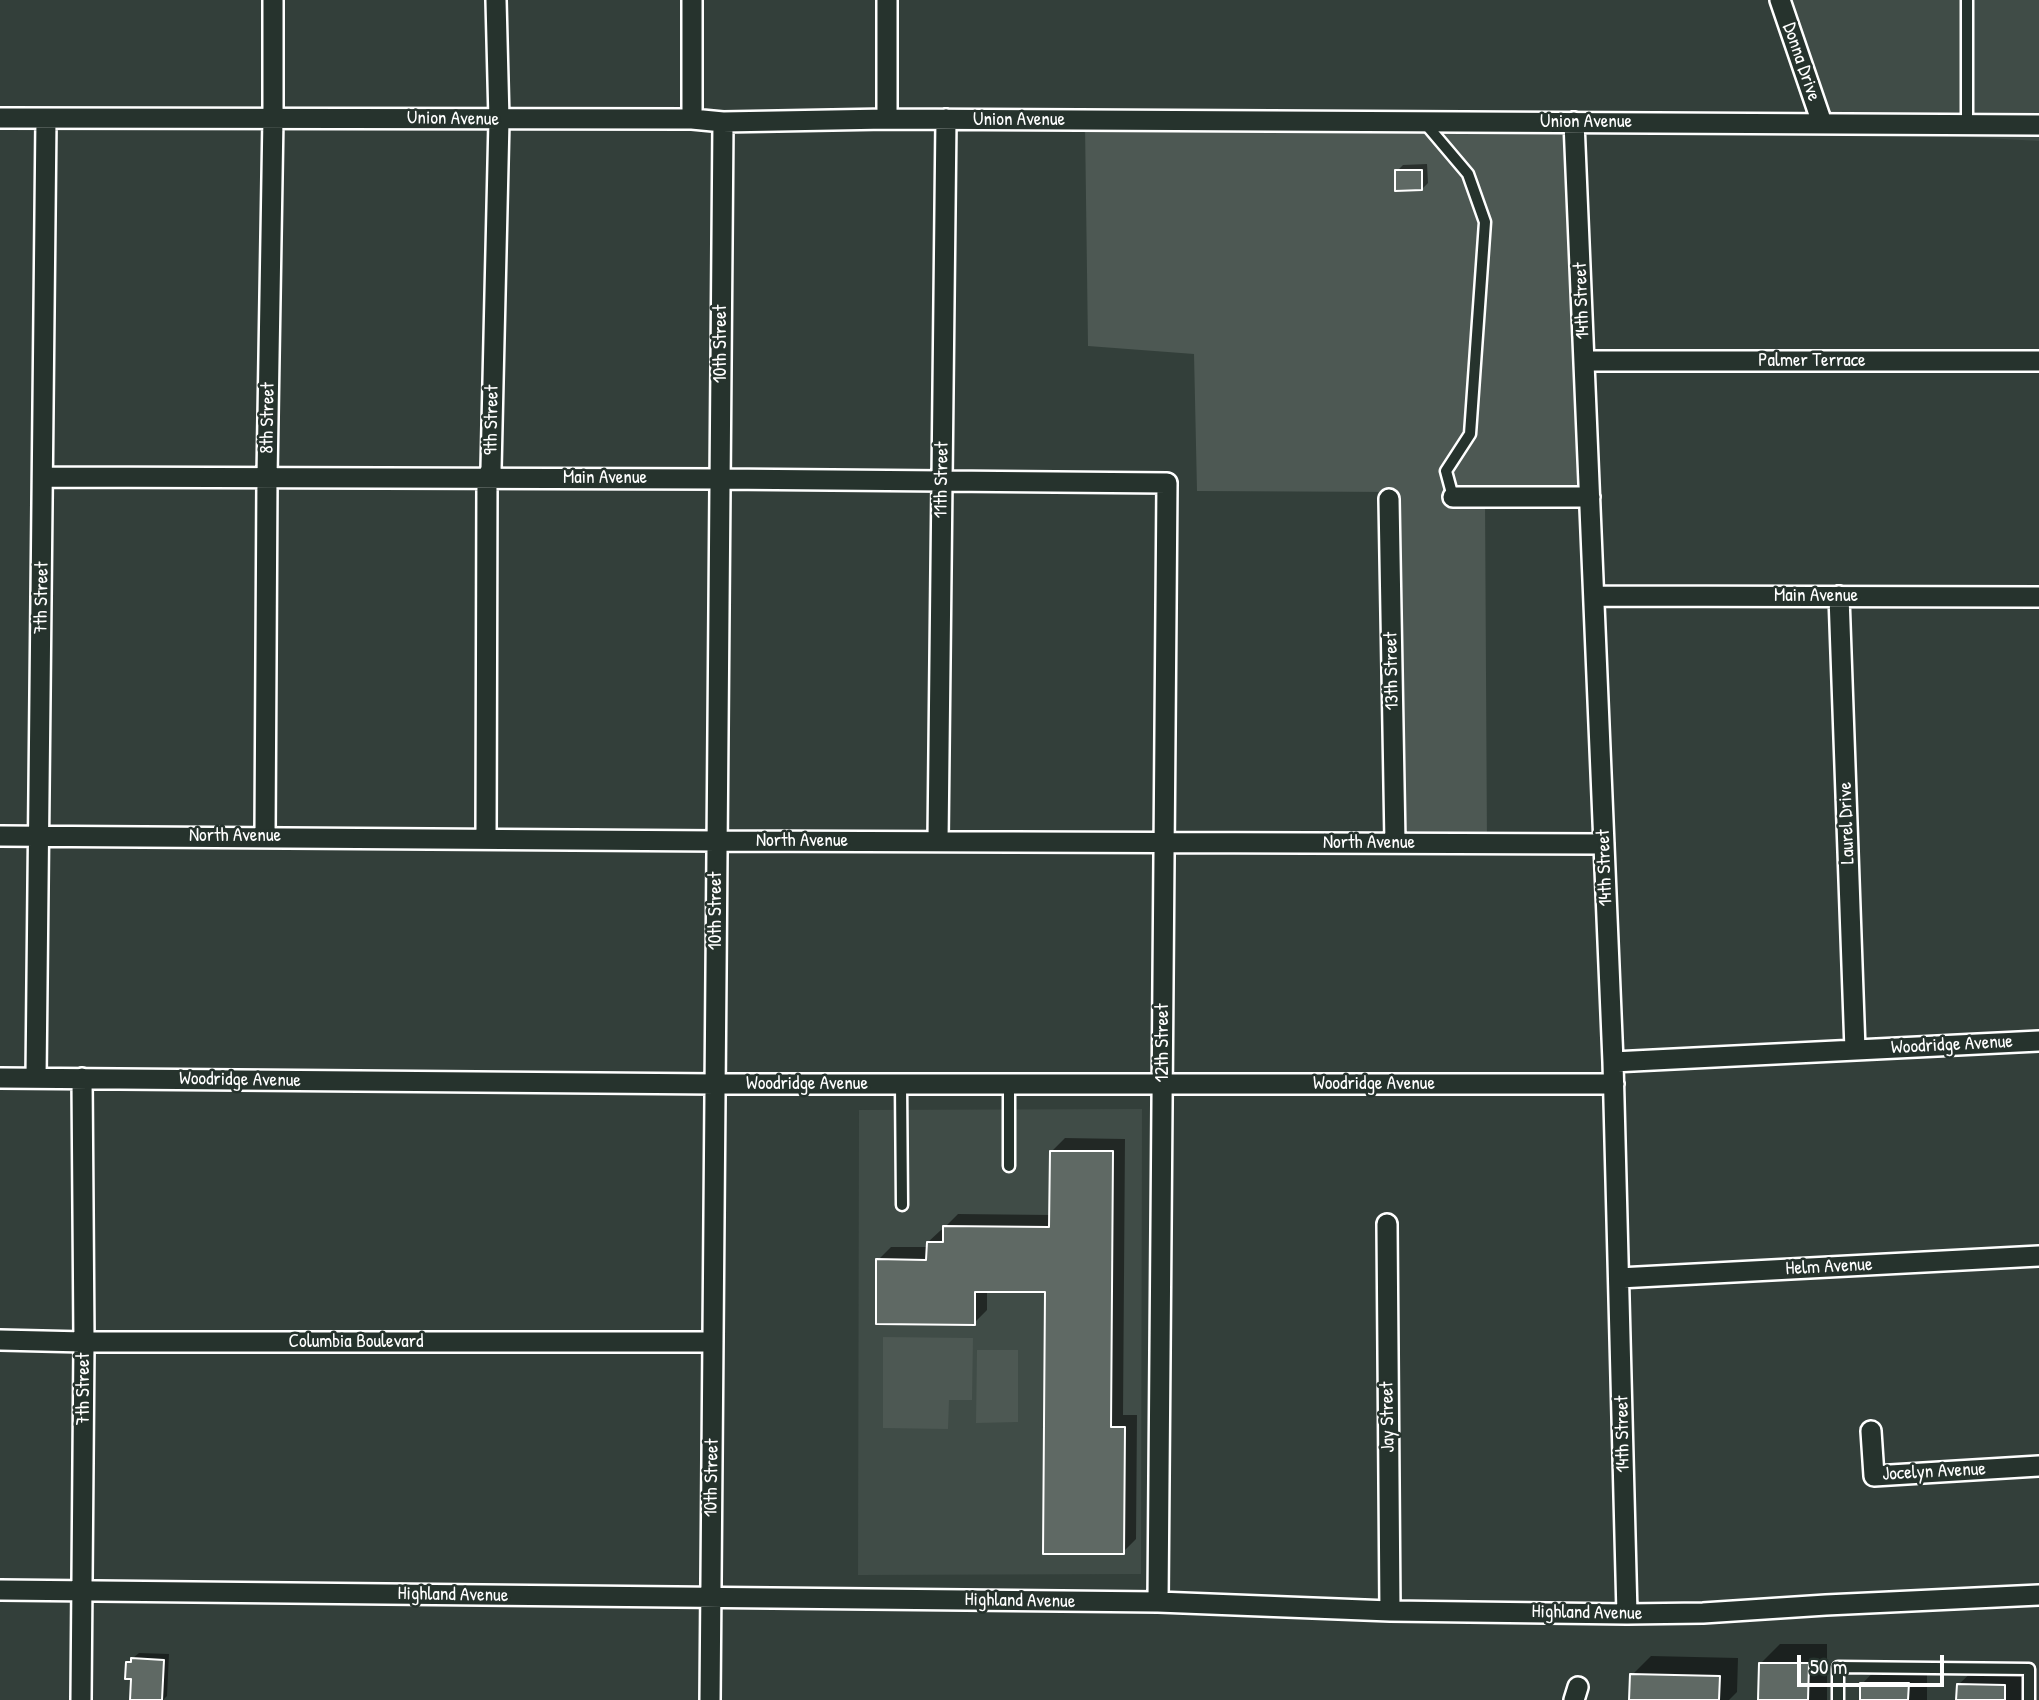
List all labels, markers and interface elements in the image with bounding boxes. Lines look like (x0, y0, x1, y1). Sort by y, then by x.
street label: Donna Drive (1777, 20, 1825, 104)
street label: Union Avenue (407, 107, 499, 131)
street label: Union Avenue (973, 109, 1065, 131)
street label: Union Avenue (1540, 111, 1632, 133)
street label: 14th Street (1569, 262, 1595, 340)
street label: 10th Street (710, 305, 732, 383)
street label: Palmer Terrace (1758, 350, 1866, 372)
street label: 8th Street (256, 382, 280, 454)
street label: 9th Street (480, 385, 504, 455)
street label: 11th Street (930, 441, 954, 519)
street label: Main Avenue (563, 467, 647, 489)
street label: 7th Street (30, 562, 54, 634)
street label: Main Avenue (1774, 585, 1858, 607)
street label: 13th Street (1380, 632, 1404, 710)
street label: Laurel Drive (1834, 782, 1860, 864)
street label: North Avenue (189, 825, 281, 847)
street label: 14th Street (1592, 829, 1618, 907)
street label: North Avenue (756, 830, 848, 852)
street label: North Avenue (1323, 832, 1415, 854)
street label: 10th Street (705, 872, 727, 950)
street label: 12th Street (1152, 1004, 1174, 1082)
street label: Woodridge Avenue (1890, 1030, 2014, 1060)
street label: Woodridge Avenue (179, 1068, 301, 1092)
street label: Woodridge Avenue (746, 1073, 868, 1095)
street label: Woodridge Avenue (1313, 1073, 1435, 1095)
street label: Helm Avenue (1785, 1253, 1873, 1281)
street label: Columbia Boulevard (289, 1331, 423, 1353)
street label: 7th Street (73, 1353, 95, 1425)
street label: Jay Street (1376, 1381, 1400, 1453)
street label: 14th Street (1611, 1395, 1635, 1473)
street label: 10th Street (700, 1439, 724, 1517)
street label: Jocelyn Avenue (1882, 1458, 1986, 1486)
street label: Highland Avenue (397, 1583, 509, 1607)
street label: Highland Avenue (964, 1589, 1076, 1613)
street label: Highland Avenue (1531, 1601, 1643, 1625)
scale bar (1801, 1640, 1948, 1684)
text: 50 m (1810, 1652, 1847, 1681)

